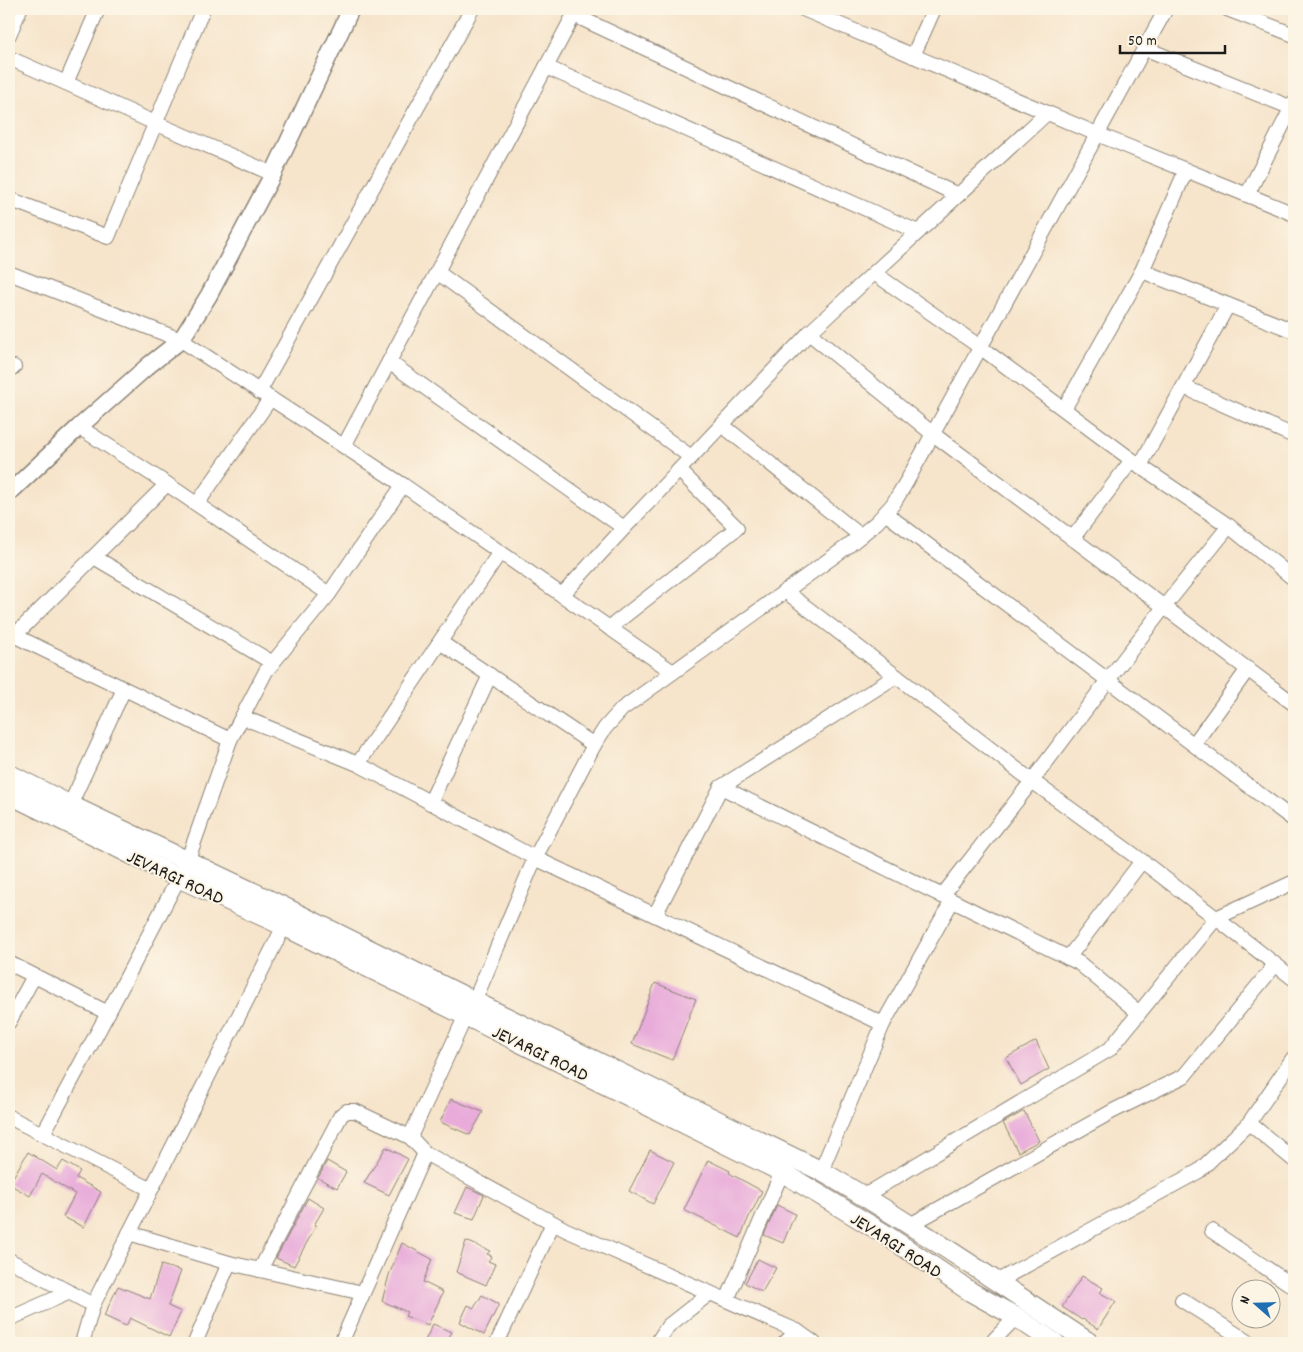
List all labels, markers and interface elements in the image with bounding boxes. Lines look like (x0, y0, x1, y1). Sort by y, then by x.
scale bar (1120, 22, 1226, 54)
text: 50 m (1128, 31, 1157, 53)
street label: JEVARGI ROAD (121, 845, 228, 914)
street label: JEVARGI ROAD (487, 1020, 593, 1090)
street label: JEVARGI ROAD (844, 1207, 946, 1287)
north arrow (1230, 1280, 1280, 1330)
text: N (1235, 1293, 1256, 1307)

